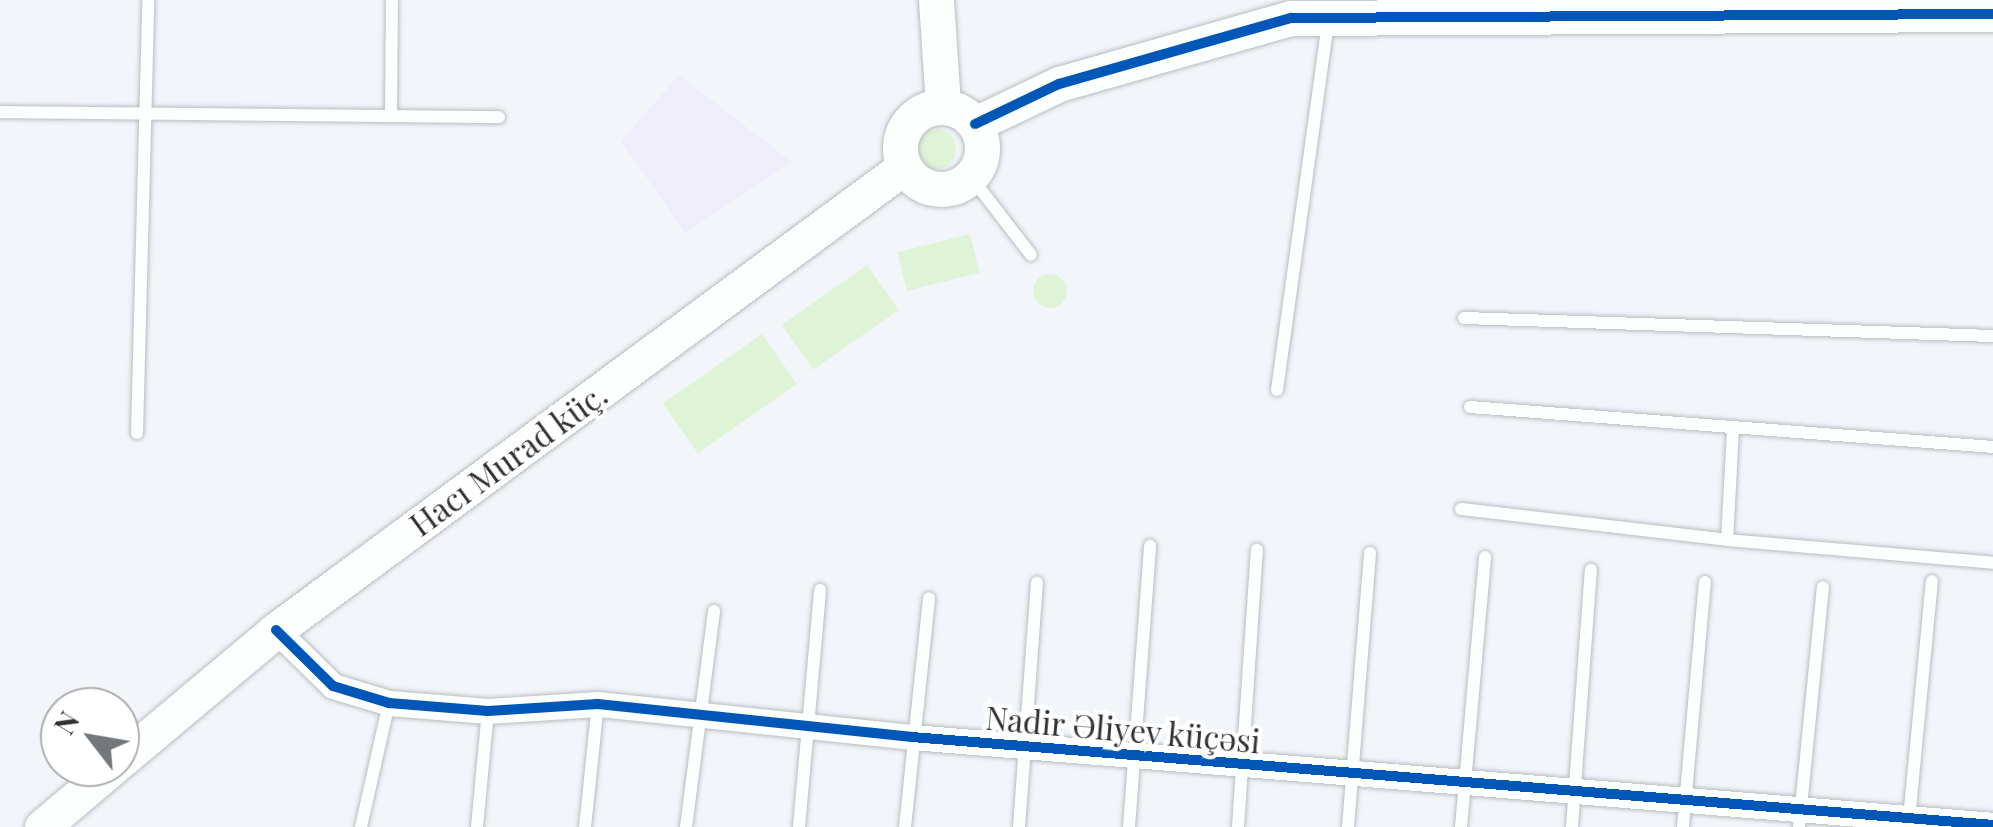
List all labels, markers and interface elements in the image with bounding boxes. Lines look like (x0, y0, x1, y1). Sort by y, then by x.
street label: Hacı Murad küç. (401, 374, 615, 544)
north arrow (40, 687, 140, 787)
street label: Nadir Əliyev küçəsi (983, 698, 1263, 760)
text: N (45, 704, 87, 741)

